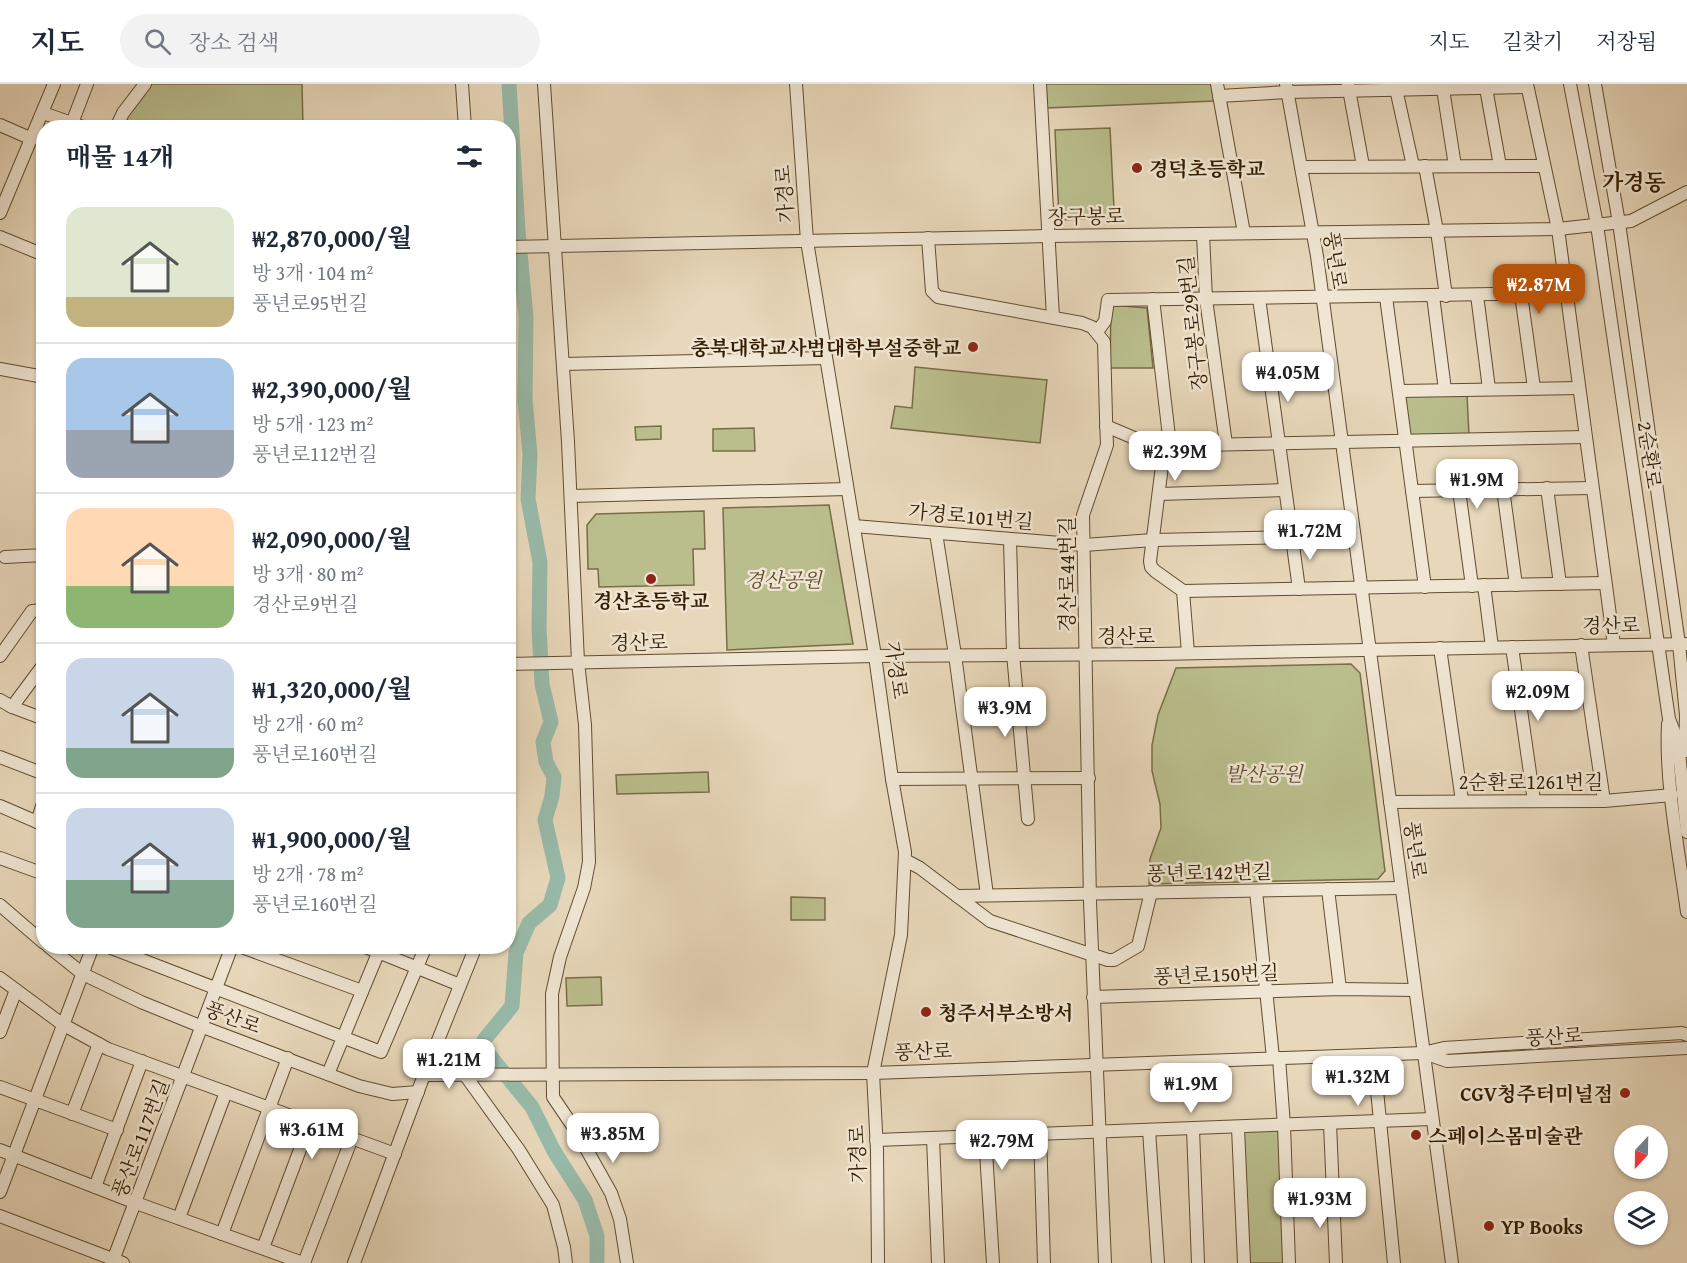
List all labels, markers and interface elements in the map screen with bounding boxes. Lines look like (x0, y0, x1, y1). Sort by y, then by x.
search box (120, 14, 540, 68)
text: 지도 (30, 21, 84, 62)
icon: search (141, 25, 174, 58)
text: 장소 검색 (189, 26, 279, 58)
text: 지도 (1429, 26, 1469, 57)
text: 길찾기 (1502, 26, 1563, 57)
text: 저장됨 (1596, 26, 1657, 57)
text: 매물 14개 (66, 137, 174, 176)
icon: filters (453, 140, 486, 173)
place label: 경덕초등학교 (1149, 154, 1266, 183)
marker: 경덕초등학교 (1130, 161, 1144, 175)
street label: 가경로 (768, 164, 800, 224)
district label: 가경동 (1602, 166, 1666, 198)
street label: 장구봉로 (1047, 201, 1125, 231)
text: ₩2,870,000/월 (252, 218, 412, 257)
street label: 풍년로 (1317, 229, 1355, 291)
icon: home (114, 231, 186, 303)
street label: 장구봉로29번길 (1171, 254, 1213, 392)
text: 방 3개 · 104 m² (252, 258, 373, 287)
pin: ₩2.87M (1490, 264, 1588, 315)
text: ₩2.87M (1507, 269, 1571, 298)
text: 풍년로95번길 (252, 288, 368, 317)
place label: 충북대학교사범대학부설중학교 (691, 333, 962, 362)
marker: 충북대학교사범대학부설중학교 (966, 340, 980, 354)
pin: ₩4.05M (1239, 352, 1337, 403)
text: ₩4.05M (1256, 357, 1320, 386)
text: ₩2,390,000/월 (252, 369, 412, 408)
icon: home (114, 382, 186, 454)
text: 방 5개 · 123 m² (252, 409, 373, 438)
street label: 2순환로 (1631, 420, 1669, 490)
pin: ₩2.39M (1126, 431, 1224, 482)
text: ₩2.39M (1143, 436, 1207, 465)
text: 풍년로112번길 (252, 439, 378, 468)
pin: ₩1.9M (1435, 459, 1519, 510)
text: ₩1.9M (1450, 464, 1504, 493)
street label: 가경로101번길 (907, 496, 1035, 536)
pin: ₩1.72M (1261, 510, 1359, 561)
text: ₩1.72M (1278, 515, 1342, 544)
street label: 경산로44번길 (1052, 516, 1081, 632)
text: ₩2,090,000/월 (252, 519, 412, 558)
icon: home (114, 532, 186, 604)
text: 방 3개 · 80 m² (252, 559, 364, 588)
park label: 경산공원 (744, 565, 823, 594)
marker: 경산초등학교 (644, 572, 658, 586)
place label: 경산초등학교 (593, 586, 710, 615)
text: 경산로9번길 (252, 589, 358, 618)
street label: 경산로 (1582, 610, 1640, 640)
street label: 경산로 (1097, 621, 1155, 650)
street label: 경산로 (610, 627, 668, 657)
street label: 가경로 (879, 639, 915, 701)
text: ₩1,320,000/월 (252, 669, 412, 708)
pin: ₩2.09M (1489, 671, 1587, 722)
text: ₩2.09M (1506, 676, 1570, 705)
icon: home (114, 682, 186, 754)
pin: ₩3.9M (963, 687, 1047, 738)
text: ₩3.9M (978, 692, 1032, 721)
text: 방 2개 · 60 m² (252, 709, 364, 738)
text: 풍년로160번길 (252, 739, 378, 768)
park label: 발산공원 (1225, 759, 1304, 788)
street label: 2순환로1261번길 (1459, 767, 1603, 796)
text: ₩1,900,000/월 (252, 819, 412, 858)
street label: 풍년로 (1398, 819, 1434, 881)
icon: home (114, 832, 186, 904)
street label: 풍년로142번길 (1146, 856, 1272, 888)
text: 방 2개 · 78 m² (252, 859, 364, 888)
text: 풍년로160번길 (252, 889, 378, 918)
street label: 풍년로150번길 (1153, 957, 1279, 991)
street label: 풍산로 (201, 993, 265, 1041)
place label: 청주서부소방서 (938, 998, 1073, 1027)
marker: 청주서부소방서 (919, 1005, 933, 1019)
street label: 풍산로 (1524, 1020, 1584, 1052)
street label: 풍산로 (894, 1035, 952, 1067)
pin: ₩1.21M (400, 1039, 498, 1090)
text: ₩1.21M (417, 1044, 481, 1073)
pin: ₩1.32M (1309, 1056, 1407, 1107)
text: ₩1.32M (1326, 1061, 1390, 1090)
pin: ₩1.9M (1149, 1063, 1233, 1114)
text: ₩1.9M (1164, 1068, 1218, 1097)
street label: 풍산로117번길 (104, 1074, 176, 1202)
place label: CGV청주터미널점 (1460, 1079, 1613, 1108)
marker: CGV청주터미널점 (1618, 1086, 1632, 1100)
pin: ₩3.61M (263, 1109, 361, 1160)
pin: ₩3.85M (564, 1113, 662, 1164)
text: ₩3.61M (280, 1114, 344, 1143)
text: ₩3.85M (581, 1118, 645, 1147)
pin: ₩2.79M (953, 1120, 1051, 1171)
place label: 스페이스몸미술관 (1428, 1121, 1583, 1150)
street label: 가경로 (841, 1125, 873, 1183)
text: ₩2.79M (970, 1125, 1034, 1154)
north arrow (1614, 1125, 1668, 1179)
map controls (1614, 1125, 1668, 1245)
marker: 스페이스몸미술관 (1409, 1128, 1423, 1142)
pin: ₩1.93M (1271, 1178, 1369, 1229)
text: ₩1.93M (1288, 1183, 1352, 1212)
button: layers (1614, 1191, 1668, 1245)
place label: YP Books (1501, 1212, 1583, 1241)
marker: YP Books (1482, 1219, 1496, 1233)

